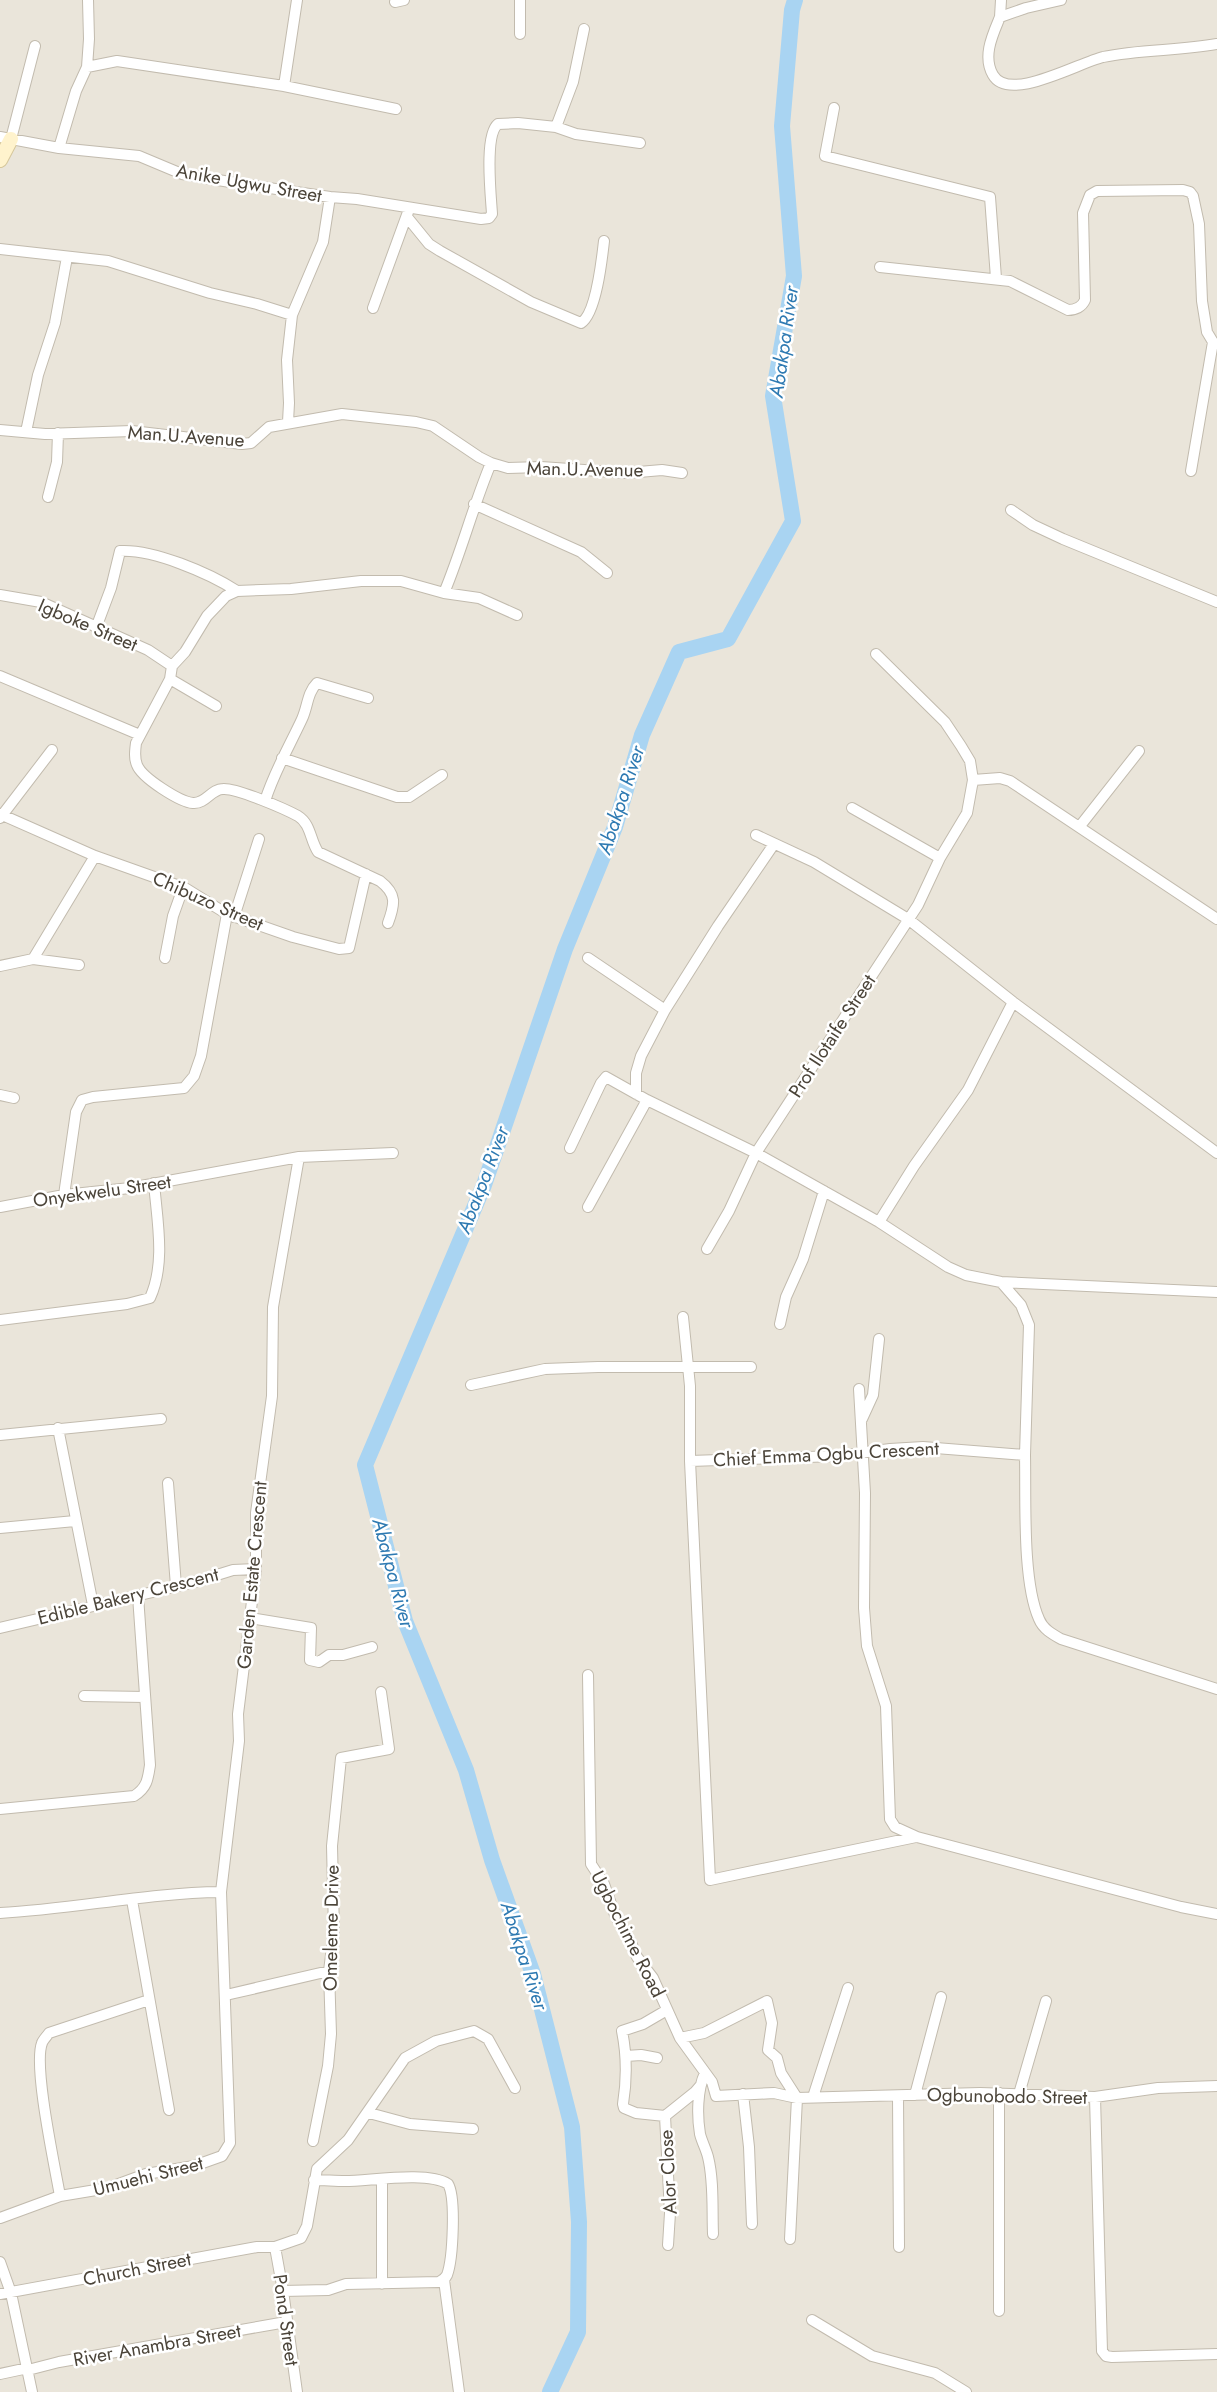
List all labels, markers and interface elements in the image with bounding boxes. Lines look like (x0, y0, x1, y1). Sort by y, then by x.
street label: Anike Ugwu Street (174, 157, 324, 209)
water label: Abakpa River (762, 283, 806, 401)
street label: Man.U.Avenue (127, 418, 246, 454)
street label: Man.U.Avenue (526, 454, 644, 484)
street label: Igboke Street (34, 592, 142, 658)
water label: Abakpa River (590, 741, 653, 859)
street label: Chibuzo Street (148, 865, 268, 938)
street label: Prof Ilotaife Street (782, 969, 882, 1103)
water label: Abakpa River (449, 1121, 517, 1239)
street label: Onyekwelu Street (31, 1168, 173, 1214)
street label: Chief Emma Ogbu Crescent (712, 1435, 940, 1473)
street label: Garden Estate Crescent (230, 1479, 274, 1670)
water label: Abakpa River (364, 1514, 422, 1632)
street label: Edible Bakery Crescent (35, 1560, 222, 1632)
street label: Omeleme Drive (316, 1864, 346, 1991)
street label: Ugbochime Road (584, 1866, 672, 2002)
water label: Abakpa River (493, 1897, 556, 2015)
street label: Ogbunobodo Street (927, 2081, 1088, 2111)
street label: Alor Close (652, 2129, 684, 2215)
street label: Umuehi Street (90, 2149, 206, 2203)
street label: Church Street (81, 2245, 194, 2293)
street label: Pond Street (266, 2273, 306, 2368)
street label: River Anambra Street (71, 2317, 243, 2373)

